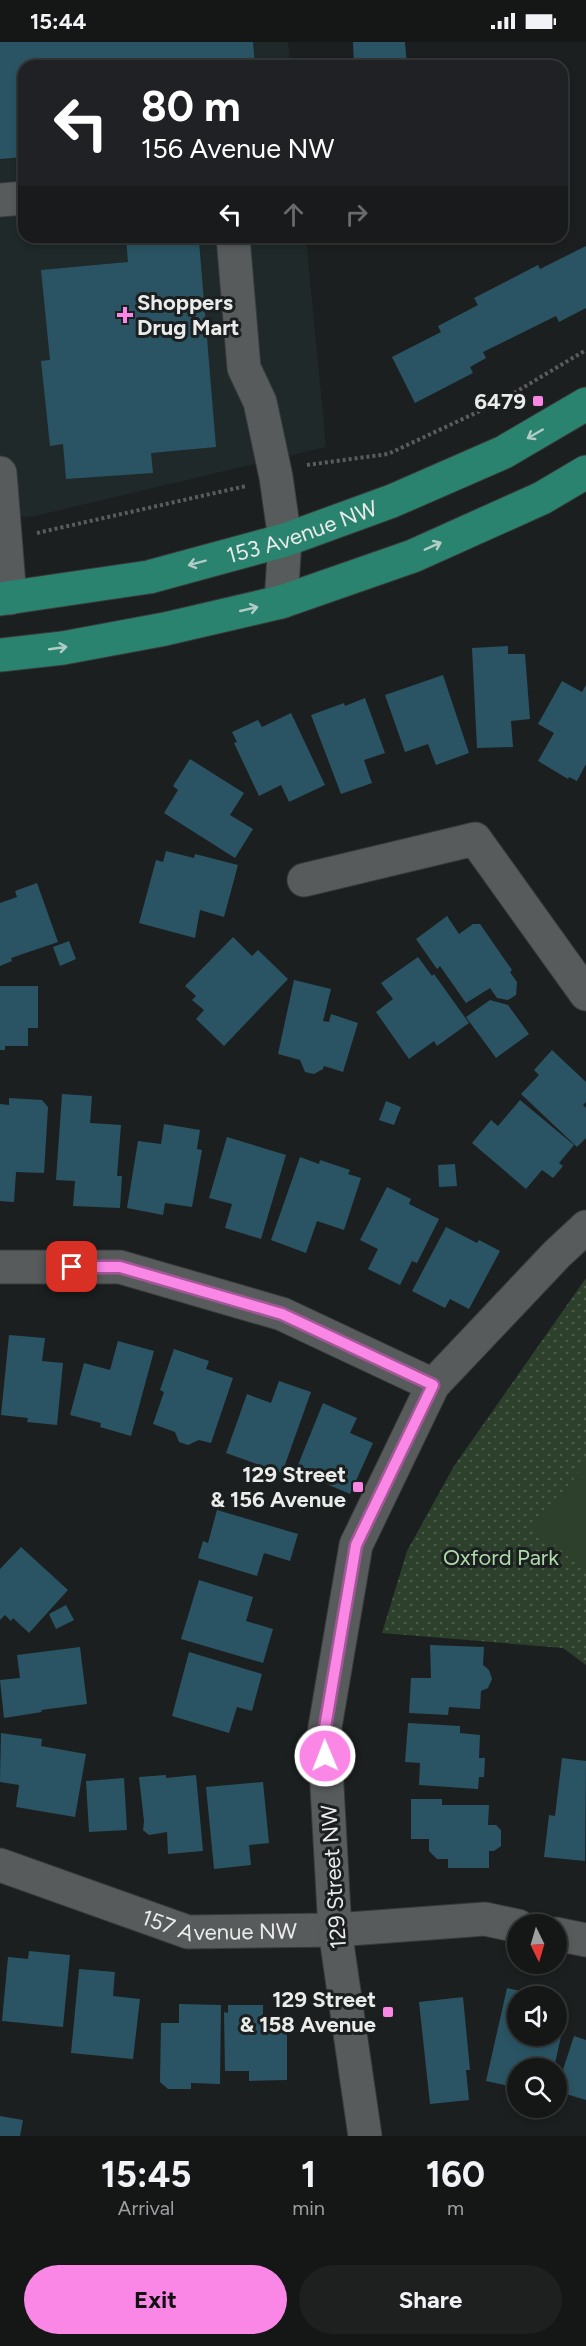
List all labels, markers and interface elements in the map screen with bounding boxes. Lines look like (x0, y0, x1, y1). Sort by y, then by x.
text: 15:44 (30, 8, 87, 35)
text: 80 m (141, 81, 241, 132)
icon: left (42, 84, 120, 162)
text: 156 Avenue NW (141, 132, 334, 165)
icon: left (214, 198, 247, 231)
icon: ahead (277, 198, 310, 231)
icon: right (340, 198, 373, 231)
place label: Shoppers Drug Mart (137, 289, 240, 341)
marker: Shoppers Drug Mart (118, 308, 132, 322)
place label: 6479 (474, 388, 526, 415)
marker: 6479 (531, 394, 545, 408)
one-way arrow (527, 428, 544, 440)
street label: 153 Avenue NW (224, 495, 381, 569)
one-way arrow (424, 540, 442, 552)
one-way arrow (188, 558, 207, 570)
one-way arrow (239, 603, 258, 615)
one-way arrow (48, 643, 67, 654)
pin (46, 1241, 97, 1292)
icon: arrive (55, 1250, 88, 1283)
place label: 129 Street & 156 Avenue (210, 1461, 346, 1513)
marker: 129 Street & 156 Avenue (351, 1480, 365, 1494)
park label: Oxford Park (443, 1544, 559, 1571)
position arrow (293, 1724, 357, 1788)
street label: 129 Street NW (315, 1804, 352, 1950)
street label: 157 Avenue NW (138, 1904, 297, 1947)
north arrow (507, 1914, 567, 1974)
map controls (507, 1914, 567, 2118)
place label: 129 Street & 158 Avenue (240, 1986, 376, 2038)
button: sound (507, 1986, 567, 2046)
marker: 129 Street & 158 Avenue (381, 2005, 395, 2019)
button: search (507, 2058, 567, 2118)
text: 15:45 (101, 2153, 191, 2196)
text: 1 (301, 2153, 316, 2196)
text: 160 (426, 2153, 485, 2196)
text: Arrival (118, 2196, 174, 2220)
text: min (292, 2196, 325, 2220)
text: m (447, 2196, 464, 2220)
button: Exit (24, 2265, 287, 2334)
button: Share (299, 2265, 562, 2334)

